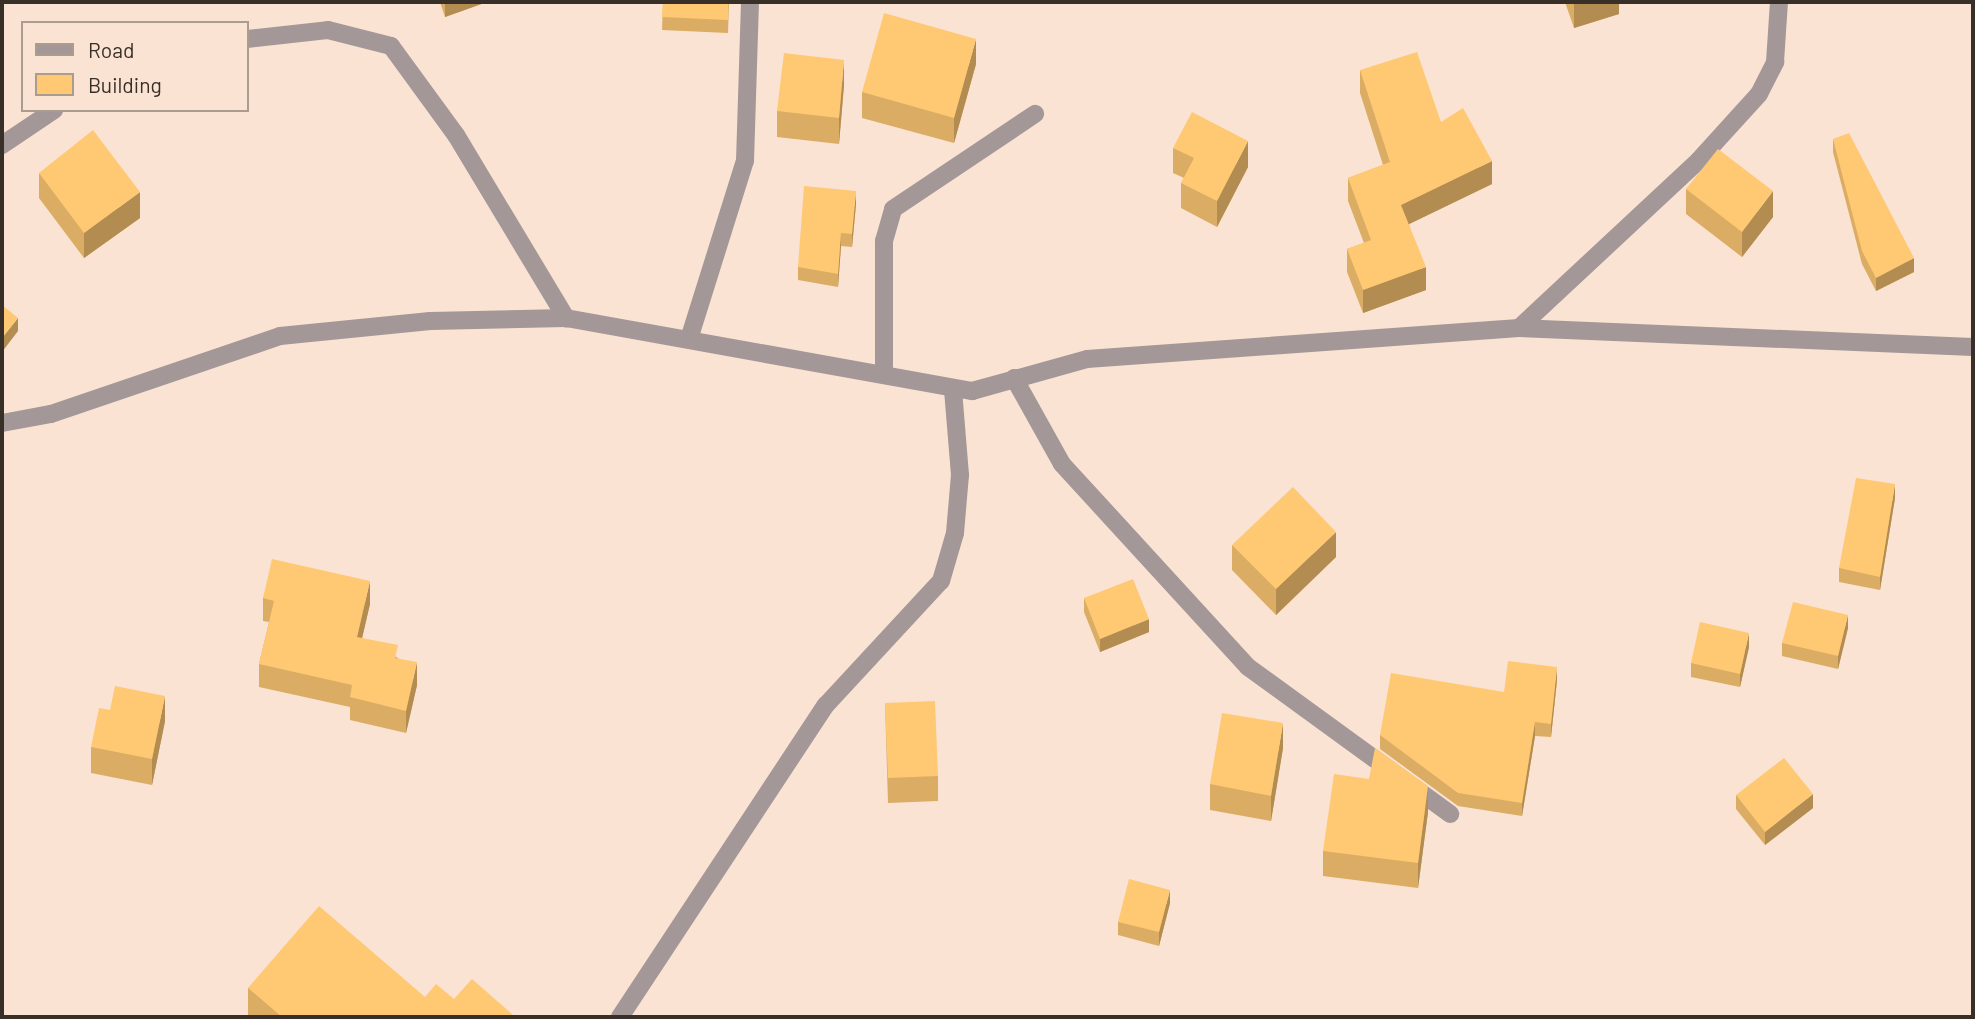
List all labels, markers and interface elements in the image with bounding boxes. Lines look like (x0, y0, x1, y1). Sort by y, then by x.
legend (21, 21, 248, 112)
text: Road (88, 37, 134, 62)
text: Building (88, 72, 162, 97)

